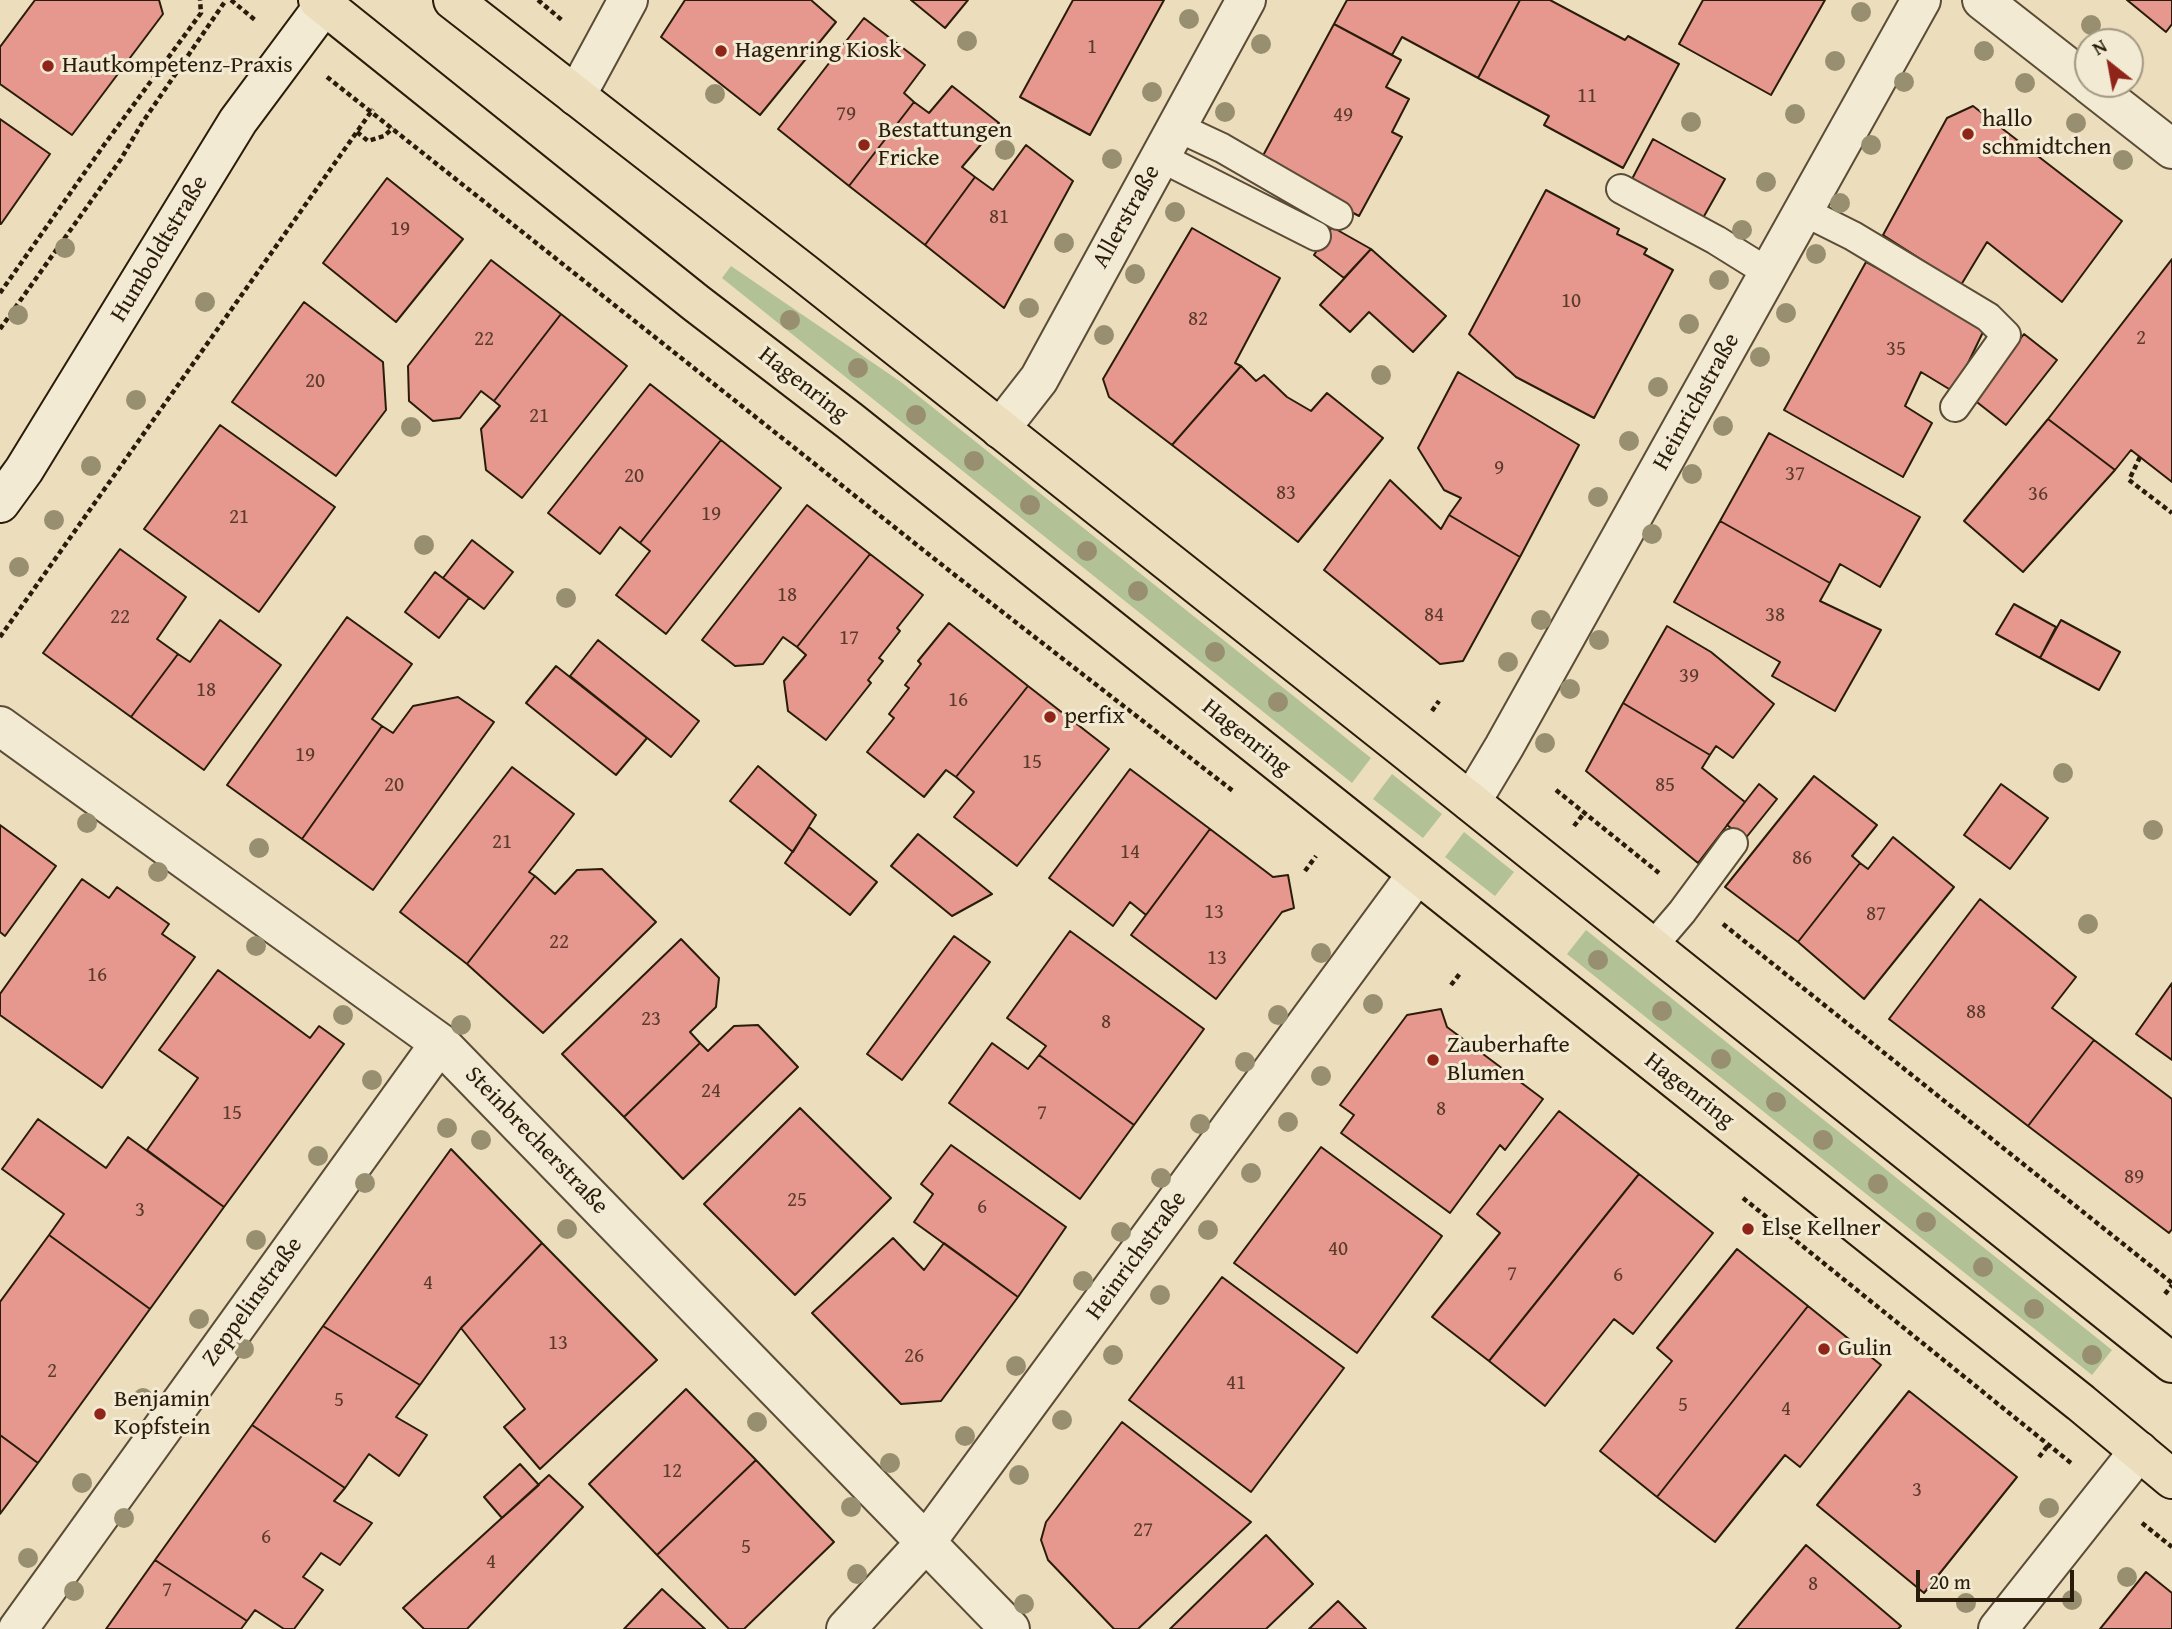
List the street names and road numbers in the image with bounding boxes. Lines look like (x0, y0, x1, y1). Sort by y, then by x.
street label: Allerstraße (1087, 160, 1167, 274)
street label: Humboldtstraße (105, 171, 215, 327)
street label: Heinrichstraße (1648, 328, 1746, 476)
street label: Hagenring (752, 341, 854, 429)
street label: Hagenring (1196, 693, 1296, 783)
street label: Hagenring (1638, 1047, 1740, 1135)
street label: Steinbrecherstraße (458, 1061, 614, 1221)
street label: Heinrichstraße (1081, 1186, 1193, 1326)
street label: Zeppelinstraße (197, 1232, 309, 1372)

